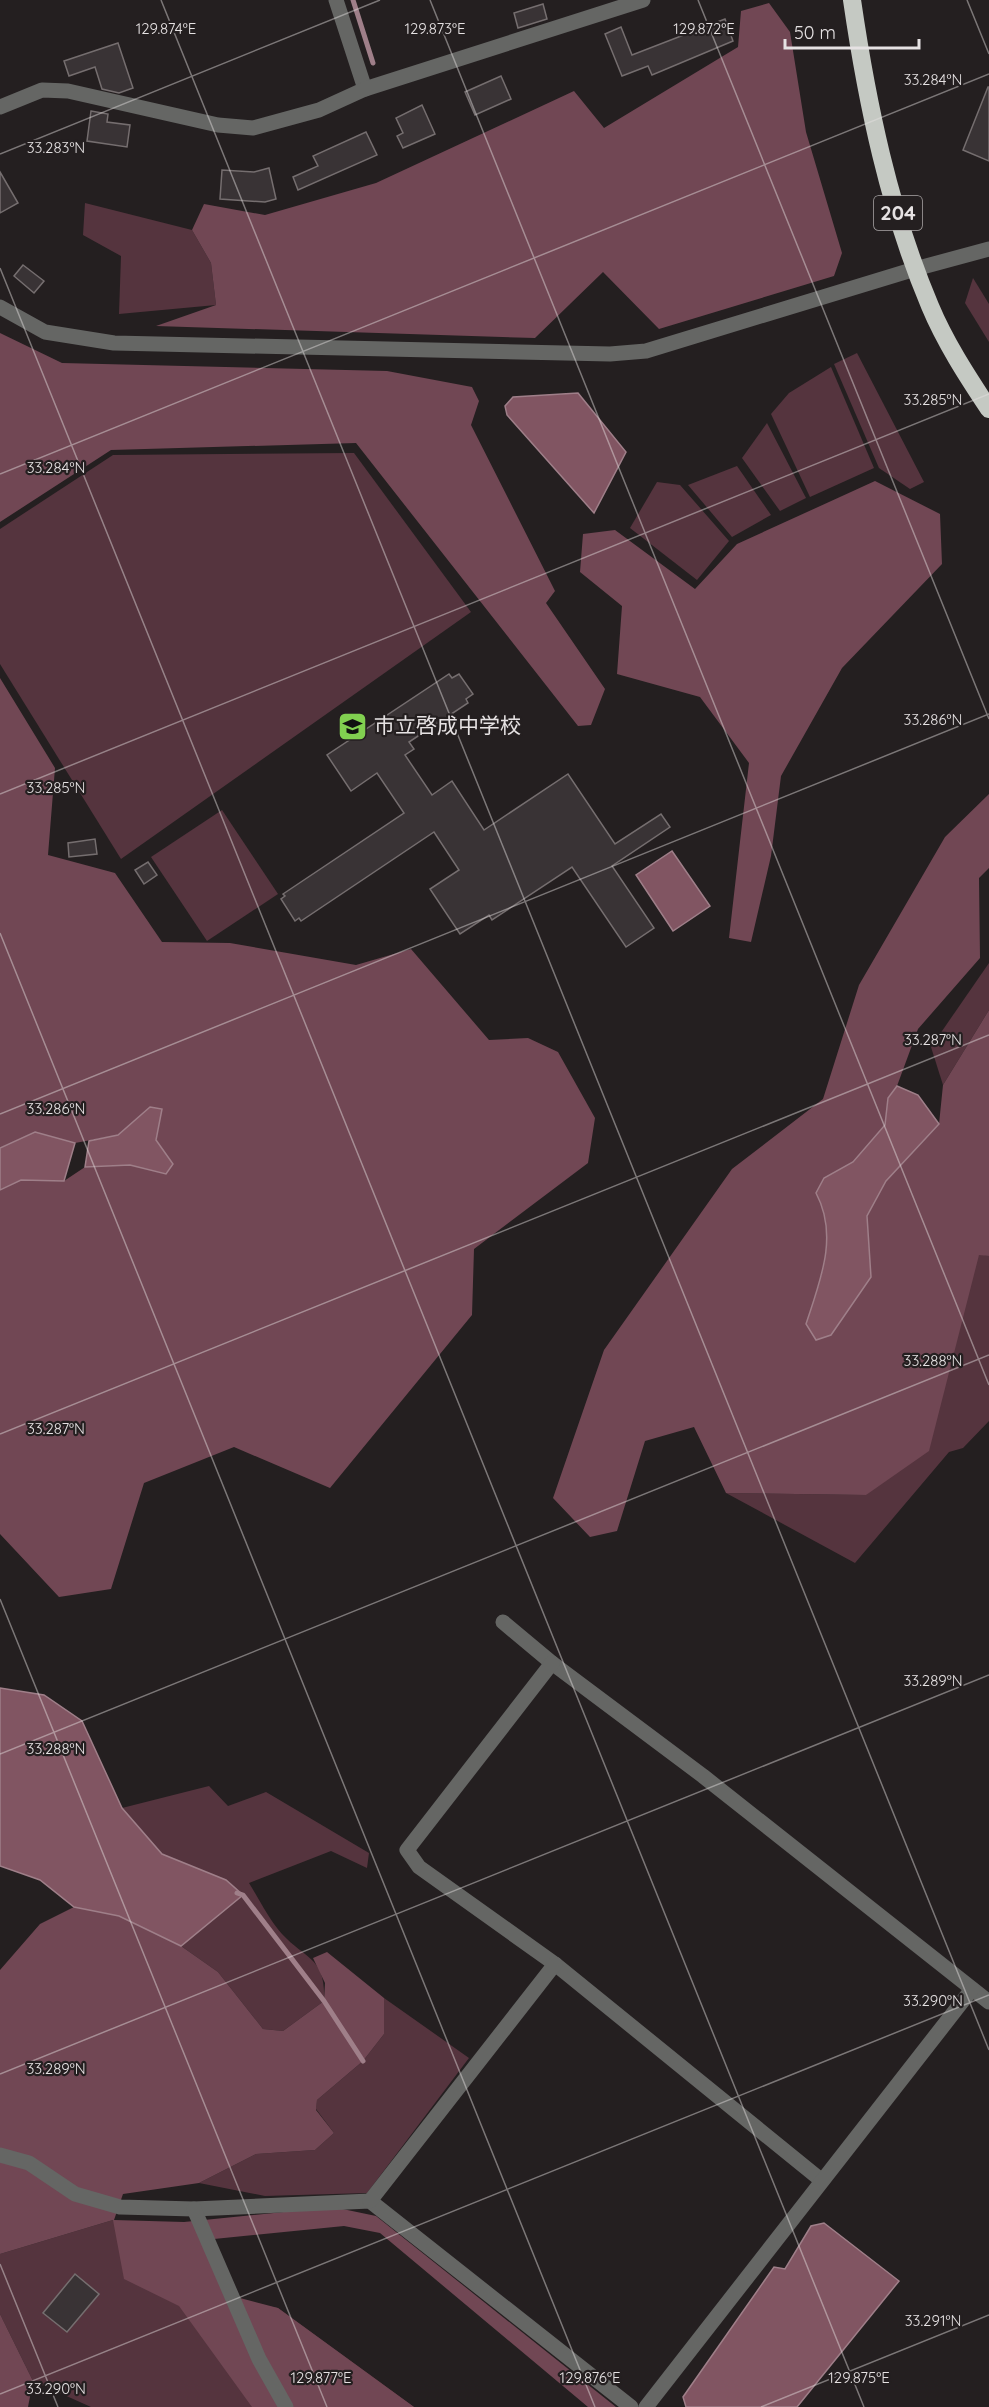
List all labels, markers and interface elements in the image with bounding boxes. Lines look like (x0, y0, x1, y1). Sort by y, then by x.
scale bar (785, 12, 918, 50)
text: 129.874°E (136, 19, 196, 38)
text: 129.873°E (404, 19, 466, 38)
text: 129.872°E (673, 19, 735, 38)
text: 50 m (794, 21, 836, 44)
text: 33.284°N (904, 70, 962, 89)
text: 33.283°N (27, 138, 85, 157)
road number: 204 (874, 196, 922, 230)
text: 33.285°N (904, 390, 962, 409)
text: 33.284°N (27, 458, 85, 477)
school or university icon: 市立啓成中学校 (337, 710, 369, 742)
text: 33.286°N (904, 710, 962, 729)
place label: 市立啓成中学校 (374, 712, 521, 738)
text: 33.285°N (27, 778, 85, 797)
text: 33.287°N (904, 1030, 962, 1049)
text: 33.286°N (27, 1099, 85, 1118)
text: 33.288°N (904, 1351, 962, 1370)
text: 33.287°N (27, 1419, 85, 1438)
text: 33.289°N (903, 1671, 963, 1690)
text: 33.288°N (27, 1739, 85, 1758)
text: 33.290°N (903, 1991, 963, 2010)
text: 33.289°N (26, 2059, 86, 2078)
text: 33.291°N (905, 2311, 961, 2330)
text: 129.877°E (291, 2368, 351, 2387)
text: 129.876°E (560, 2368, 620, 2387)
text: 129.875°E (828, 2368, 890, 2387)
text: 33.290°N (26, 2379, 86, 2398)

